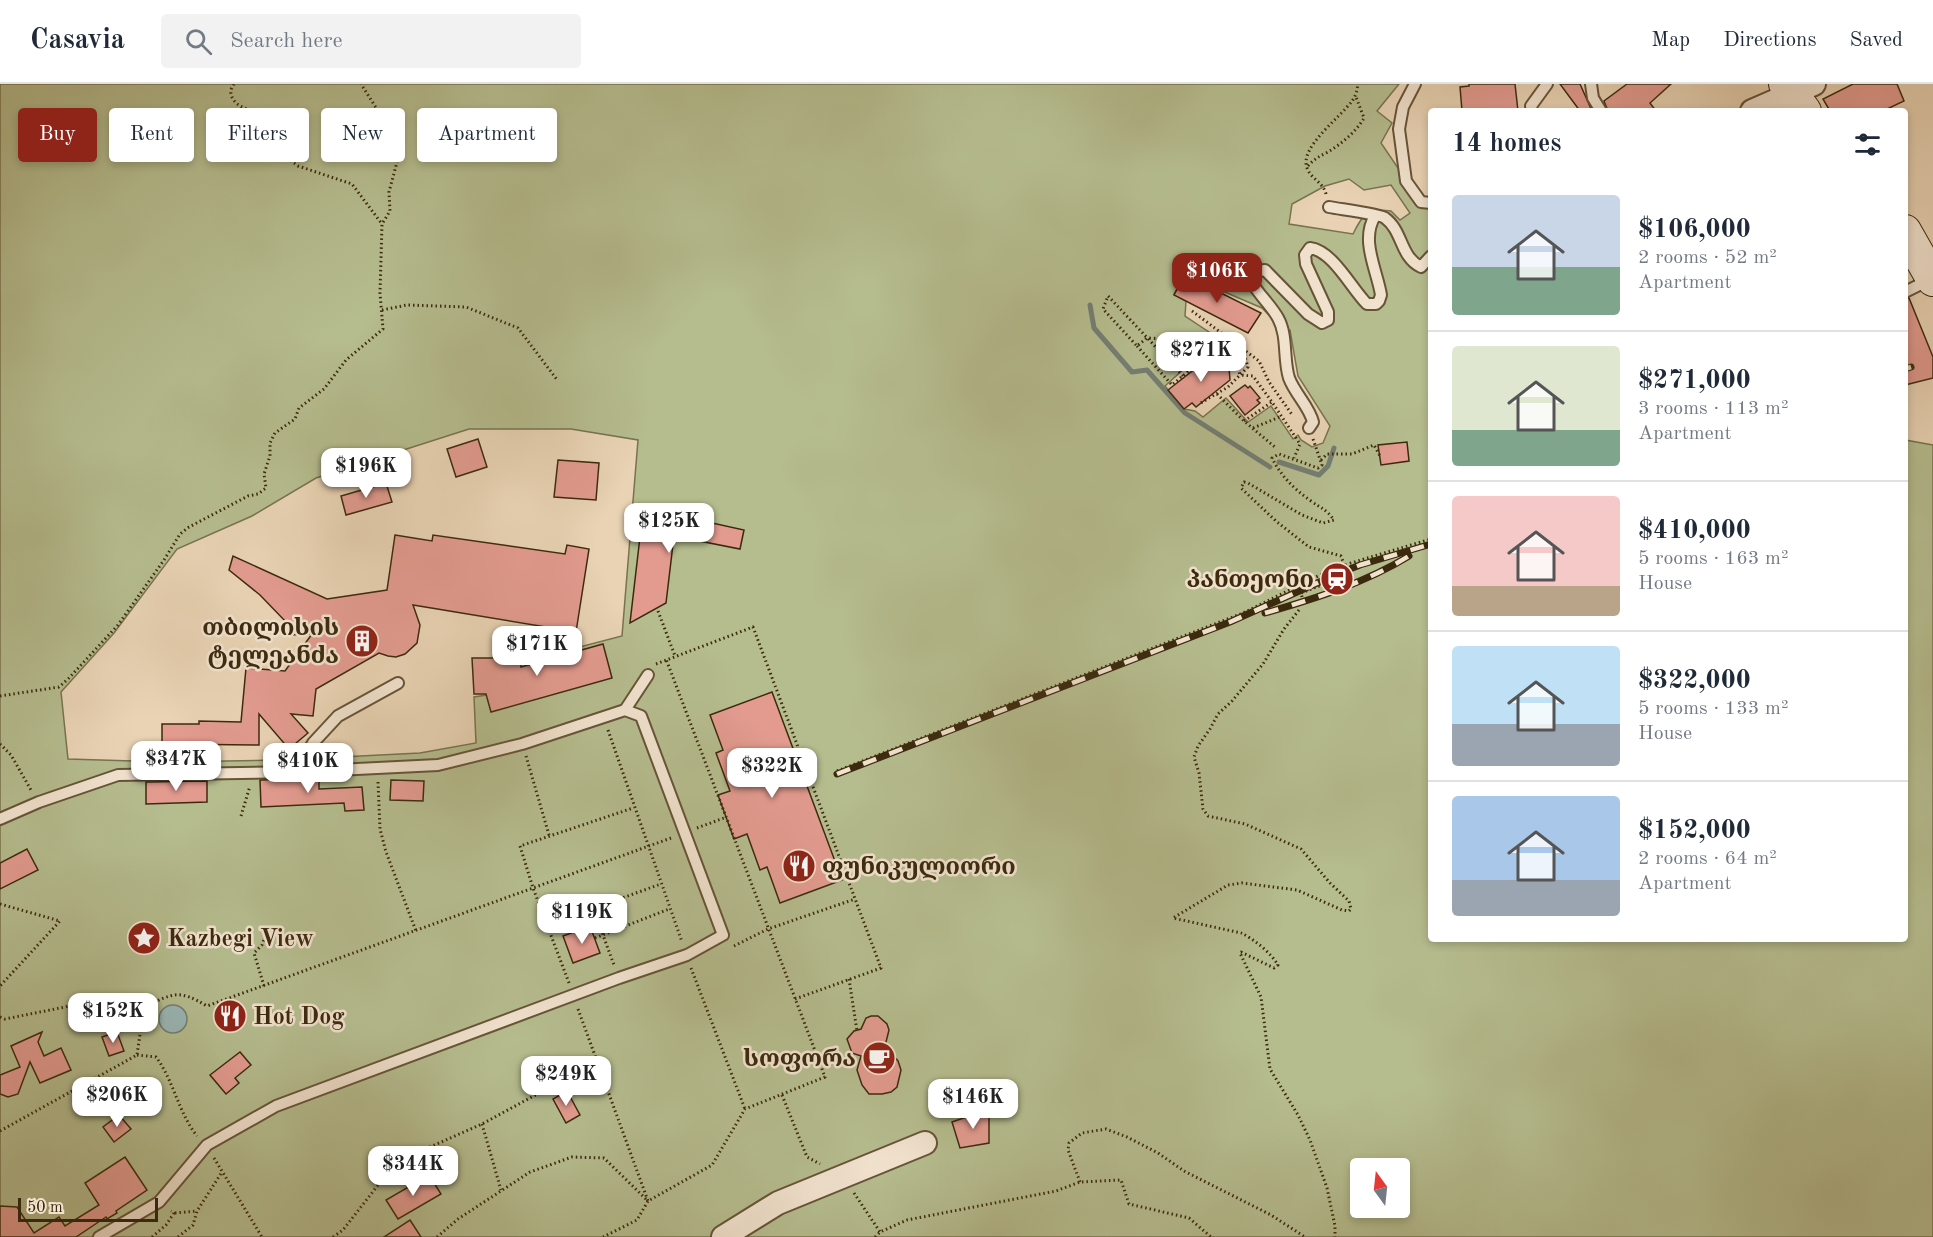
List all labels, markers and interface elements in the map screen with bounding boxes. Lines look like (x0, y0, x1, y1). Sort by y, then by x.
search box (161, 14, 581, 68)
icon: search (182, 25, 215, 58)
text: Casavia (30, 27, 125, 55)
text: Search here (230, 30, 343, 52)
text: Map (1651, 30, 1690, 51)
text: Directions (1723, 30, 1817, 51)
text: Saved (1850, 30, 1903, 51)
chip: Buy (18, 108, 97, 162)
chip: Rent (109, 108, 194, 162)
chip: Filters (206, 108, 309, 162)
chip: New (321, 108, 405, 162)
chip: Apartment (417, 108, 557, 162)
icon: filters (1851, 128, 1884, 161)
text: 14 homes (1452, 131, 1561, 157)
text: $106,000 (1638, 217, 1751, 243)
icon: home (1500, 219, 1572, 291)
text: 2 rooms · 52 m² (1638, 248, 1777, 268)
pin: $106K (1175, 253, 1259, 304)
text: $106K (1186, 262, 1248, 282)
text: Apartment (1638, 273, 1732, 293)
pin: $271K (1159, 332, 1243, 383)
text: $271K (1170, 341, 1232, 361)
text: $271,000 (1638, 368, 1751, 394)
icon: home (1500, 370, 1572, 442)
text: 3 rooms · 113 m² (1638, 399, 1788, 419)
text: Apartment (1638, 424, 1732, 444)
pin: $196K (324, 448, 408, 499)
text: $196K (335, 457, 397, 477)
pin: $125K (627, 503, 711, 554)
text: $125K (638, 512, 700, 532)
text: $410,000 (1638, 518, 1751, 544)
icon: home (1500, 520, 1572, 592)
text: 5 rooms · 163 m² (1638, 549, 1788, 569)
station icon: პანთეონი (1319, 561, 1355, 597)
place label: პანთეონი (1186, 568, 1314, 593)
text: House (1638, 574, 1692, 594)
place label: თბილისის ტელეანძა (202, 617, 339, 669)
building icon: თბილისის ტელეანძა (344, 623, 380, 659)
pin: $171K (495, 626, 579, 677)
text: $171K (506, 635, 568, 655)
text: $322,000 (1638, 668, 1751, 694)
icon: home (1500, 670, 1572, 742)
text: 5 rooms · 133 m² (1638, 699, 1788, 719)
text: House (1638, 724, 1692, 744)
pin: $347K (134, 741, 218, 792)
pin: $410K (266, 743, 350, 794)
pin: $322K (730, 748, 814, 799)
text: $347K (145, 750, 207, 770)
text: $410K (277, 752, 339, 772)
text: $322K (741, 757, 803, 777)
text: $152,000 (1638, 818, 1751, 844)
icon: home (1500, 820, 1572, 892)
restaurant icon: ფუნიკულიორი (781, 848, 817, 884)
text: 2 rooms · 64 m² (1638, 849, 1777, 869)
place label: ფუნიკულიორი (822, 855, 1016, 880)
text: Apartment (1638, 874, 1732, 894)
pin: $119K (540, 894, 624, 945)
text: $119K (551, 903, 613, 923)
place icon: Kazbegi View (126, 920, 162, 956)
place label: Kazbegi View (167, 928, 314, 952)
pin: $152K (71, 993, 155, 1044)
restaurant icon: Hot Dog (212, 998, 248, 1034)
text: $152K (82, 1002, 144, 1022)
place label: Hot Dog (253, 1006, 345, 1030)
cafe icon: სოფორა (861, 1040, 897, 1076)
place label: სოფორა (743, 1048, 856, 1072)
pin: $249K (524, 1056, 608, 1107)
text: $249K (535, 1065, 597, 1085)
pin: $206K (75, 1077, 159, 1128)
pin: $146K (931, 1079, 1015, 1130)
text: $206K (86, 1086, 148, 1106)
text: $146K (942, 1088, 1004, 1108)
pin: $344K (371, 1146, 455, 1197)
text: $344K (382, 1155, 444, 1175)
north arrow (1350, 1158, 1410, 1218)
map controls (1350, 1158, 1410, 1218)
scale bar (18, 1195, 158, 1222)
text: 50 m (27, 1200, 63, 1216)

